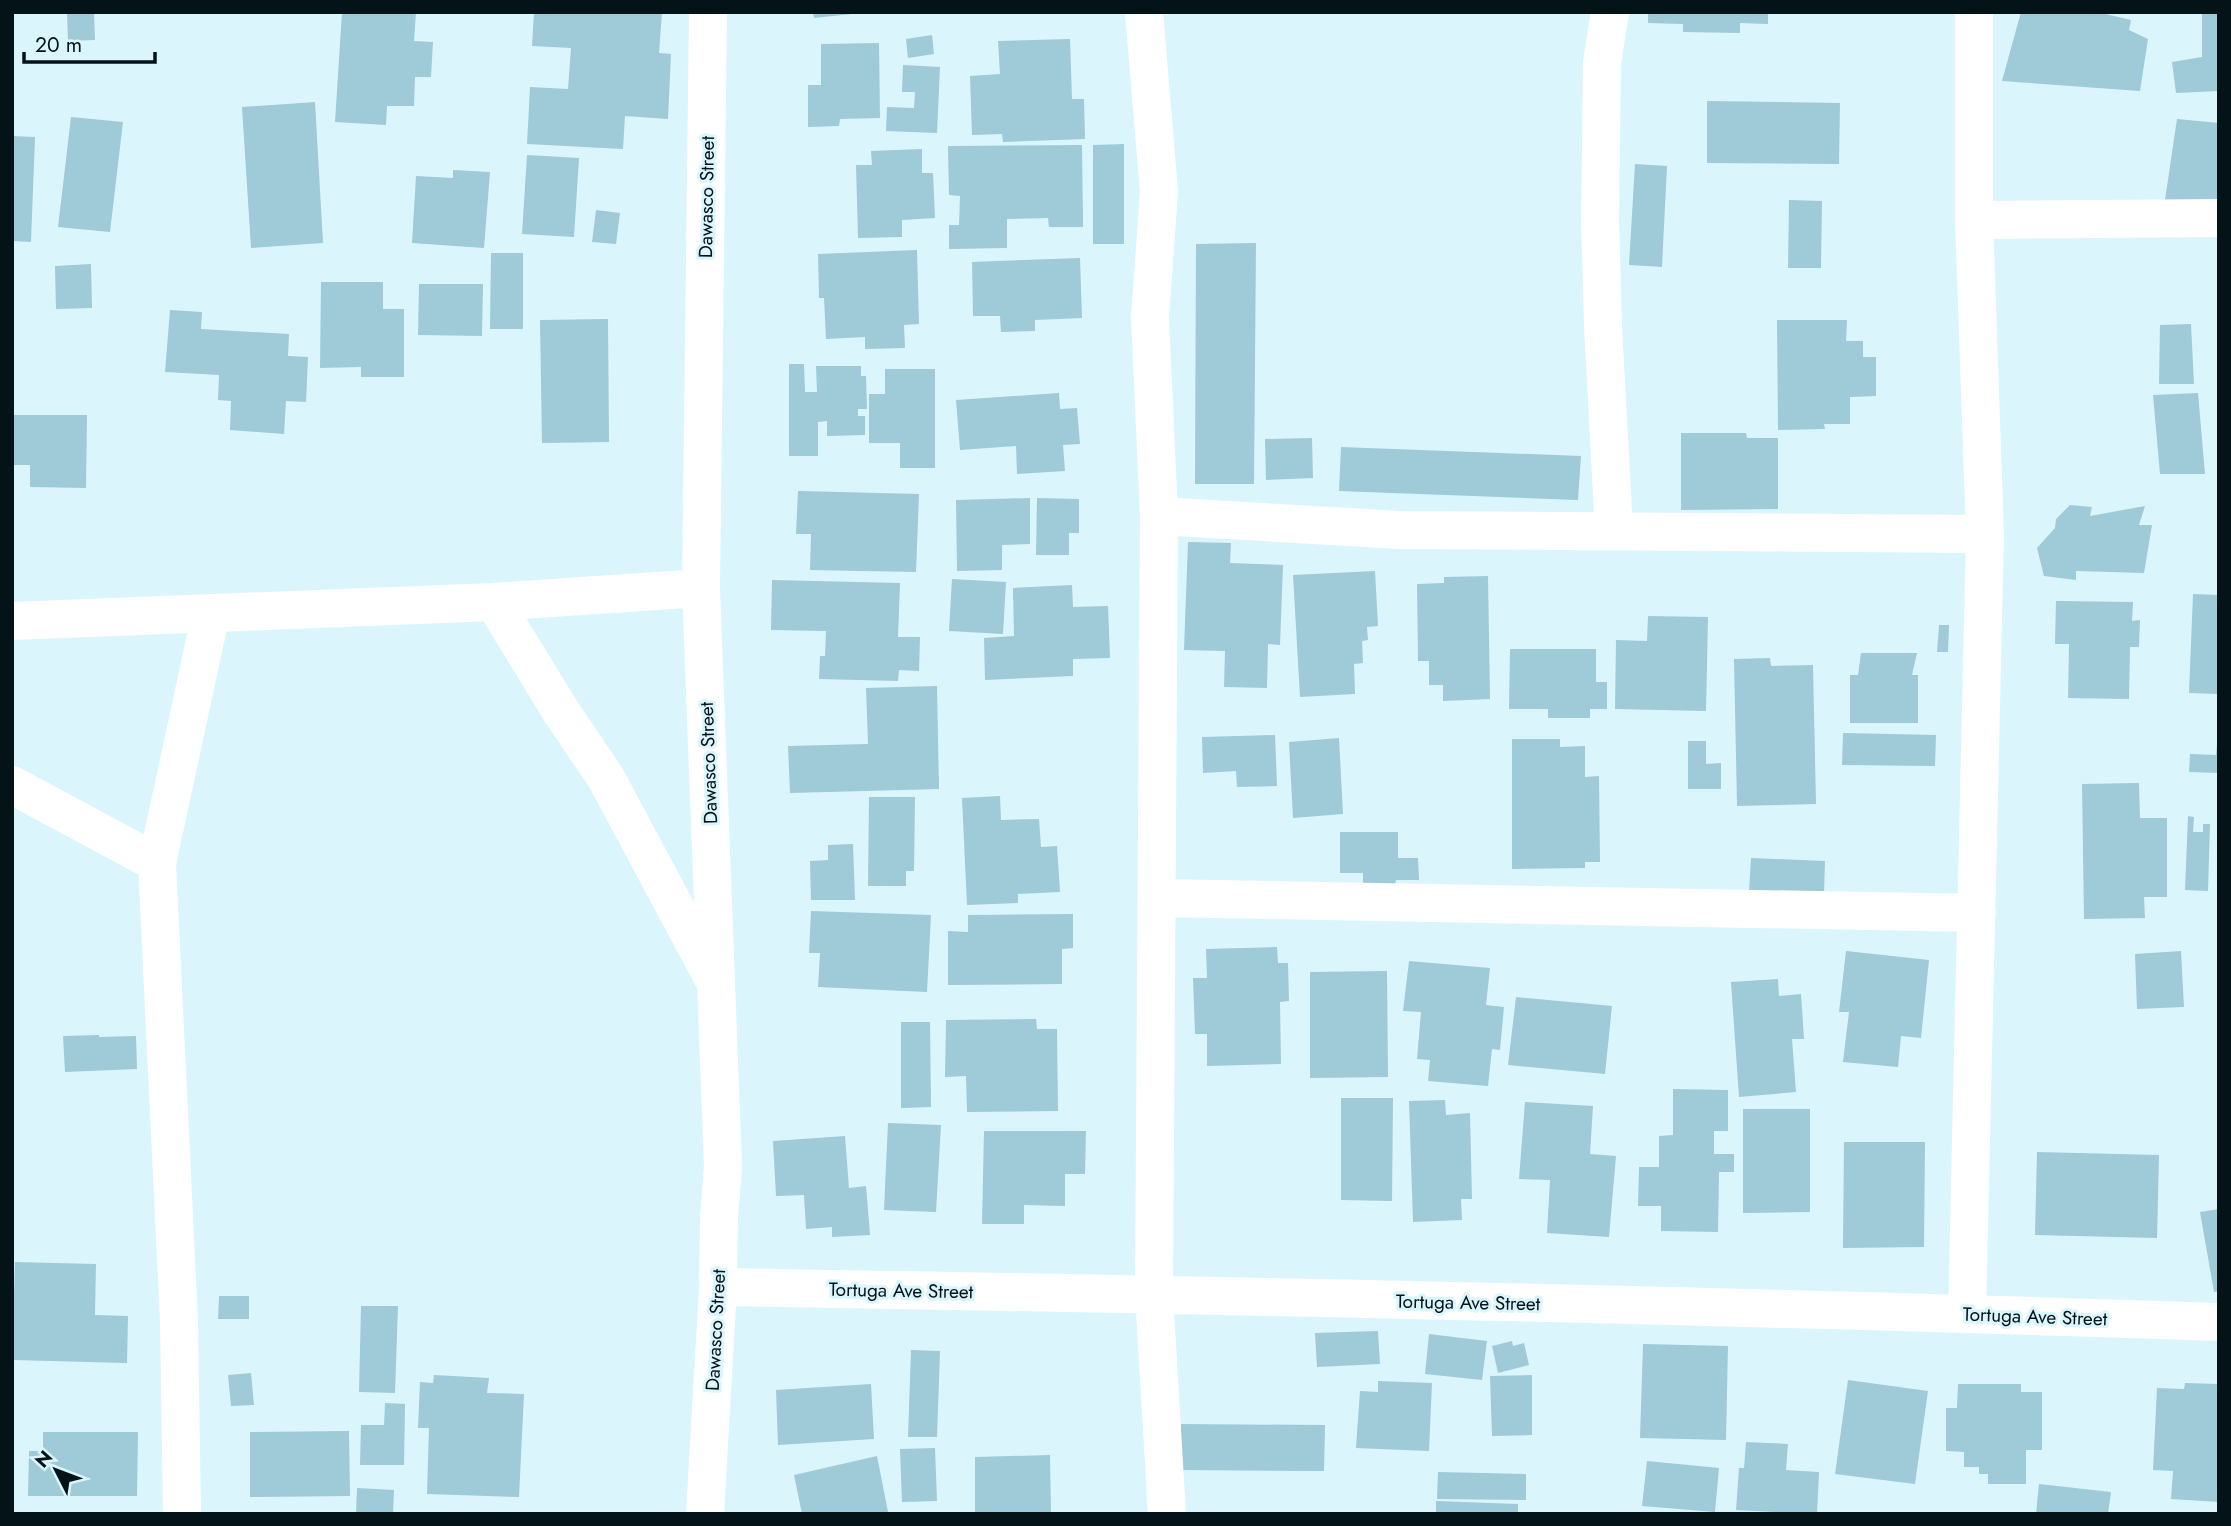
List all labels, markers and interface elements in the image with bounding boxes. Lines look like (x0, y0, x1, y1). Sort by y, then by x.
scale bar (24, 21, 156, 65)
text: 20 m (35, 30, 82, 60)
street label: Dawasco Street (692, 135, 721, 258)
street label: Dawasco Street (693, 701, 724, 825)
street label: Dawasco Street (699, 1268, 732, 1392)
street label: Tortuga Ave Street (829, 1276, 974, 1305)
street label: Tortuga Ave Street (1396, 1288, 1541, 1317)
street label: Tortuga Ave Street (1962, 1300, 2108, 1333)
north arrow (21, 1435, 91, 1505)
text: N (29, 1444, 59, 1474)

